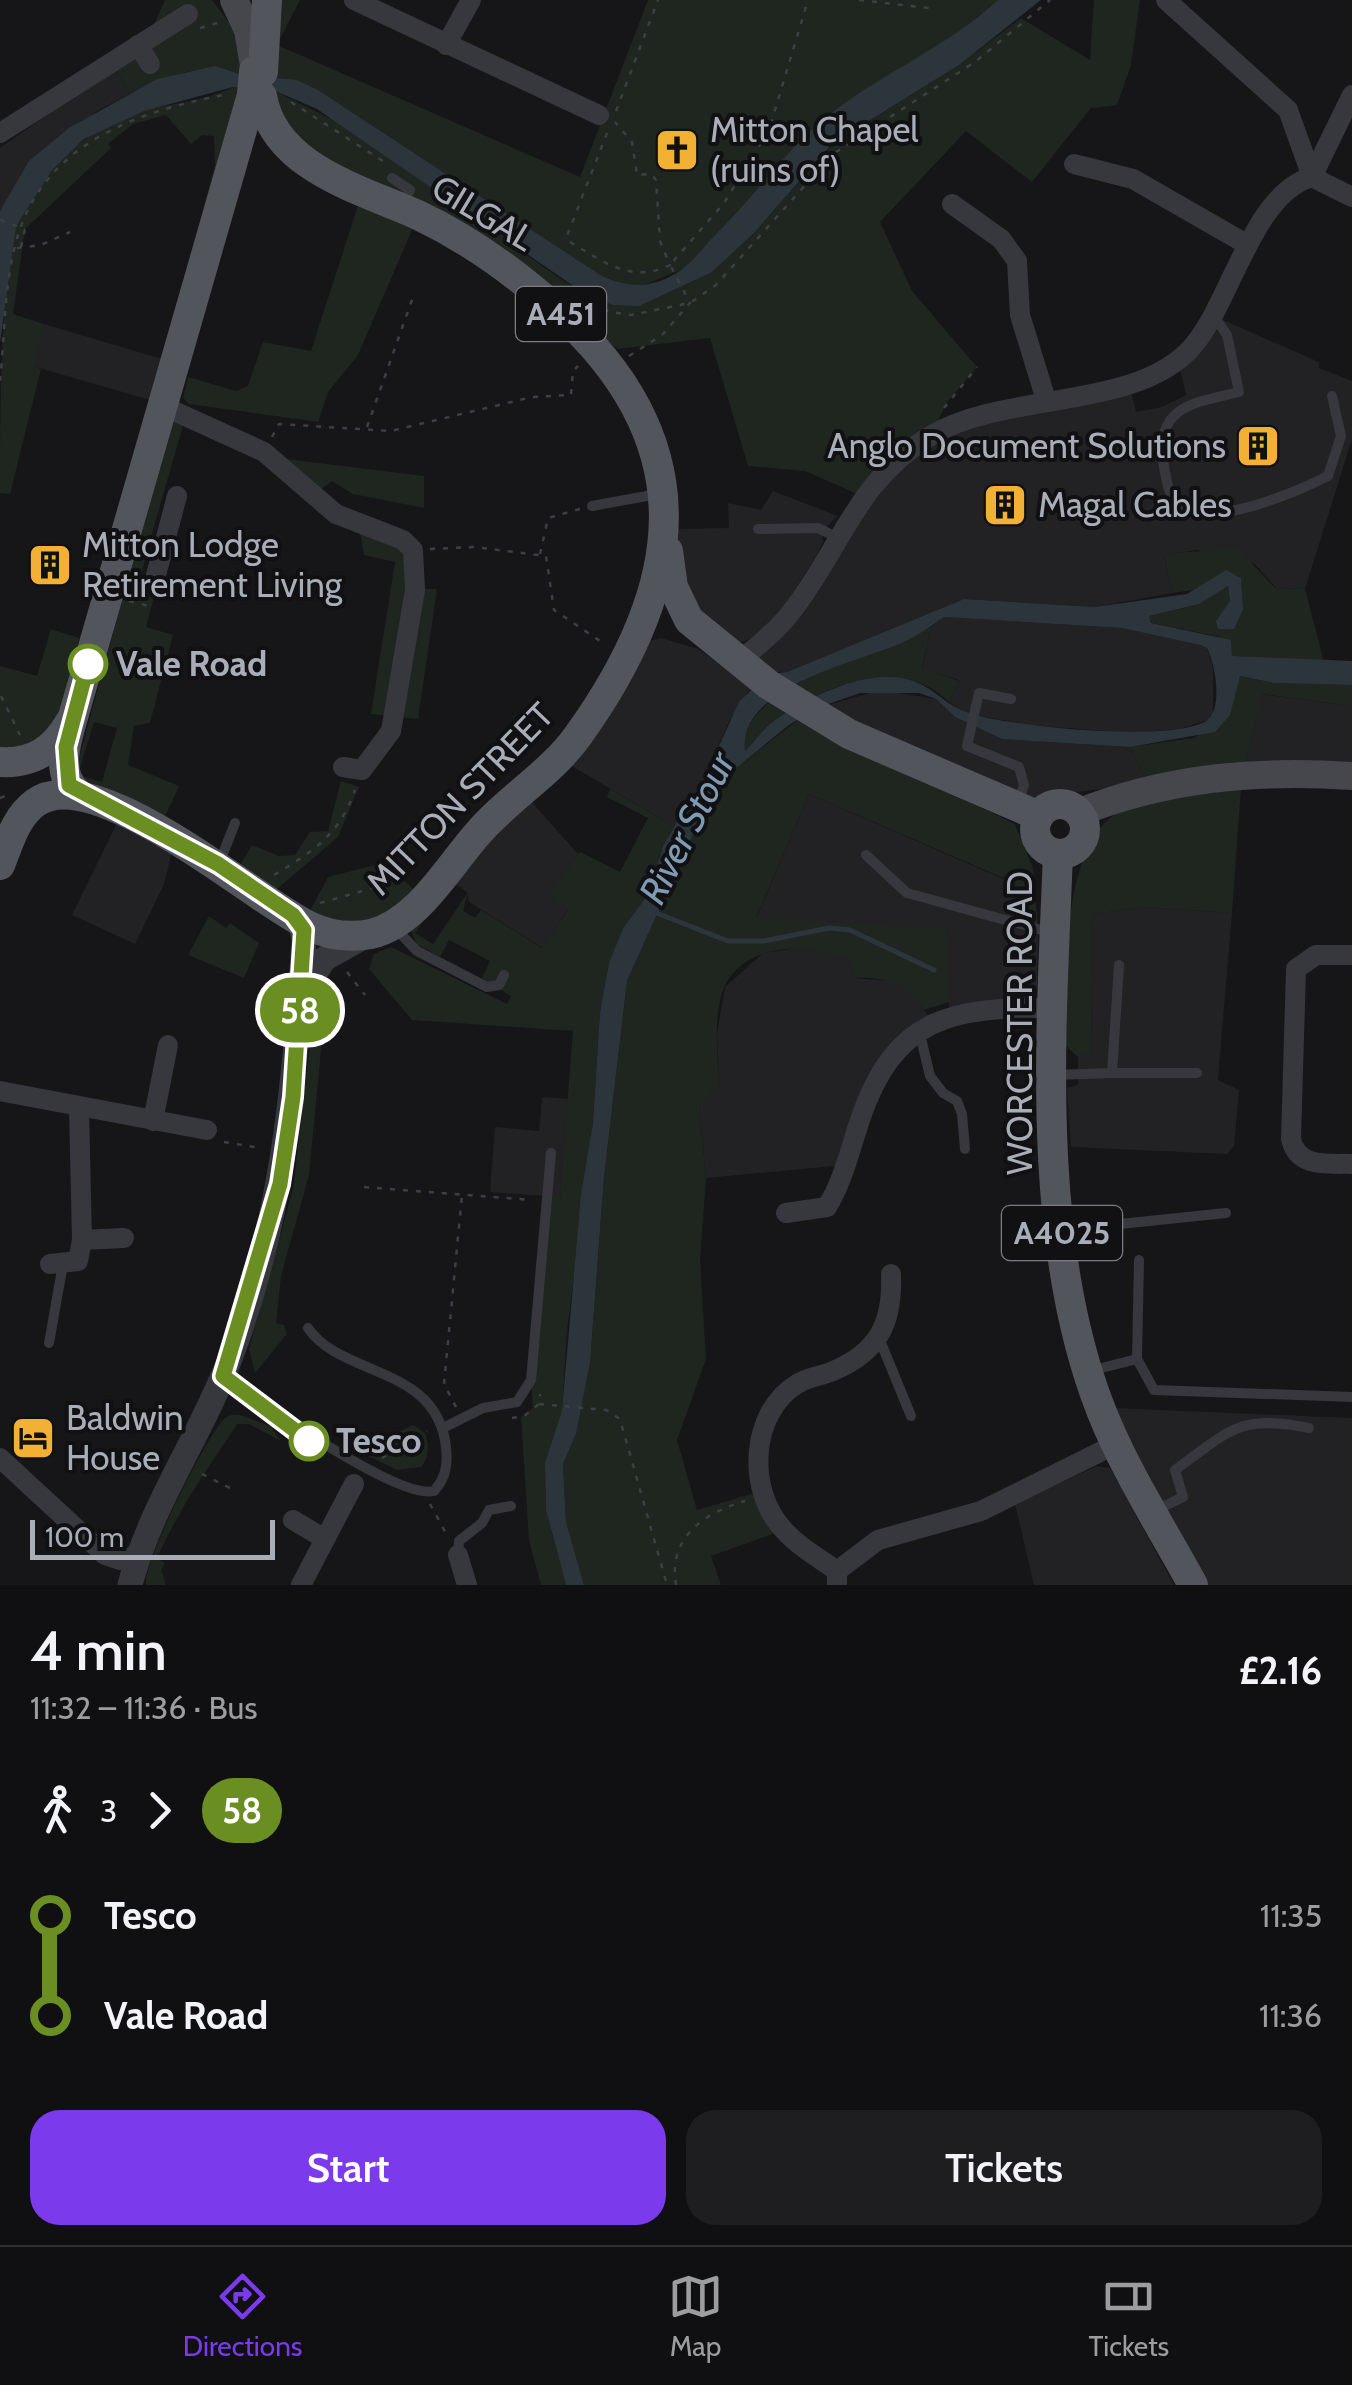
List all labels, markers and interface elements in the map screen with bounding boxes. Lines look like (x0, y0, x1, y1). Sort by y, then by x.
place label: Mitton Chapel (ruins of) (710, 108, 919, 191)
church icon: Mitton Chapel (ruins of) (654, 127, 700, 173)
street label: GILGAL (424, 165, 543, 260)
road number: A451 (516, 287, 606, 341)
building icon: Anglo Document Solutions (1235, 423, 1281, 469)
place label: Anglo Document Solutions (827, 424, 1226, 467)
building icon: Magal Cables (982, 482, 1028, 528)
place label: Magal Cables (1038, 483, 1232, 526)
place label: Mitton Lodge Retirement Living (82, 523, 343, 606)
building icon: Mitton Lodge Retirement Living (27, 542, 73, 588)
place label: Vale Road (116, 642, 267, 685)
marker: Vale Road (69, 645, 107, 683)
street label: MITTON STREET (357, 693, 562, 904)
water label: River Stour (628, 743, 745, 912)
street label: WORCESTER ROAD (998, 871, 1041, 1175)
line badge: 58 (255, 978, 345, 1042)
text: 58 (280, 989, 320, 1032)
road number: A4025 (1002, 1206, 1122, 1260)
place label: Baldwin House (66, 1396, 184, 1479)
hotel icon: Baldwin House (10, 1415, 56, 1461)
place label: Tesco (336, 1419, 421, 1462)
marker: Tesco (290, 1422, 328, 1460)
scale bar (30, 1515, 275, 1560)
text: 100 m (45, 1520, 124, 1554)
text: 4 min (30, 1617, 167, 1684)
text: £2.16 (1239, 1647, 1322, 1694)
text: 11:32 – 11:36 · Bus (30, 1688, 257, 1727)
icon: walk (30, 1783, 85, 1838)
icon: forward (132, 1783, 187, 1838)
text: 58 (222, 1789, 262, 1832)
text: 3 (100, 1791, 117, 1830)
text: Tesco (104, 1892, 197, 1939)
text: 11:35 (1260, 1896, 1322, 1935)
text: Vale Road (104, 1992, 268, 2039)
text: 11:36 (1259, 1996, 1322, 2035)
button: Start (30, 2110, 666, 2225)
button: Tickets (686, 2110, 1322, 2225)
tab: Directions (183, 2269, 302, 2363)
tab: Map (668, 2269, 723, 2363)
tab: Tickets (1089, 2269, 1169, 2363)

